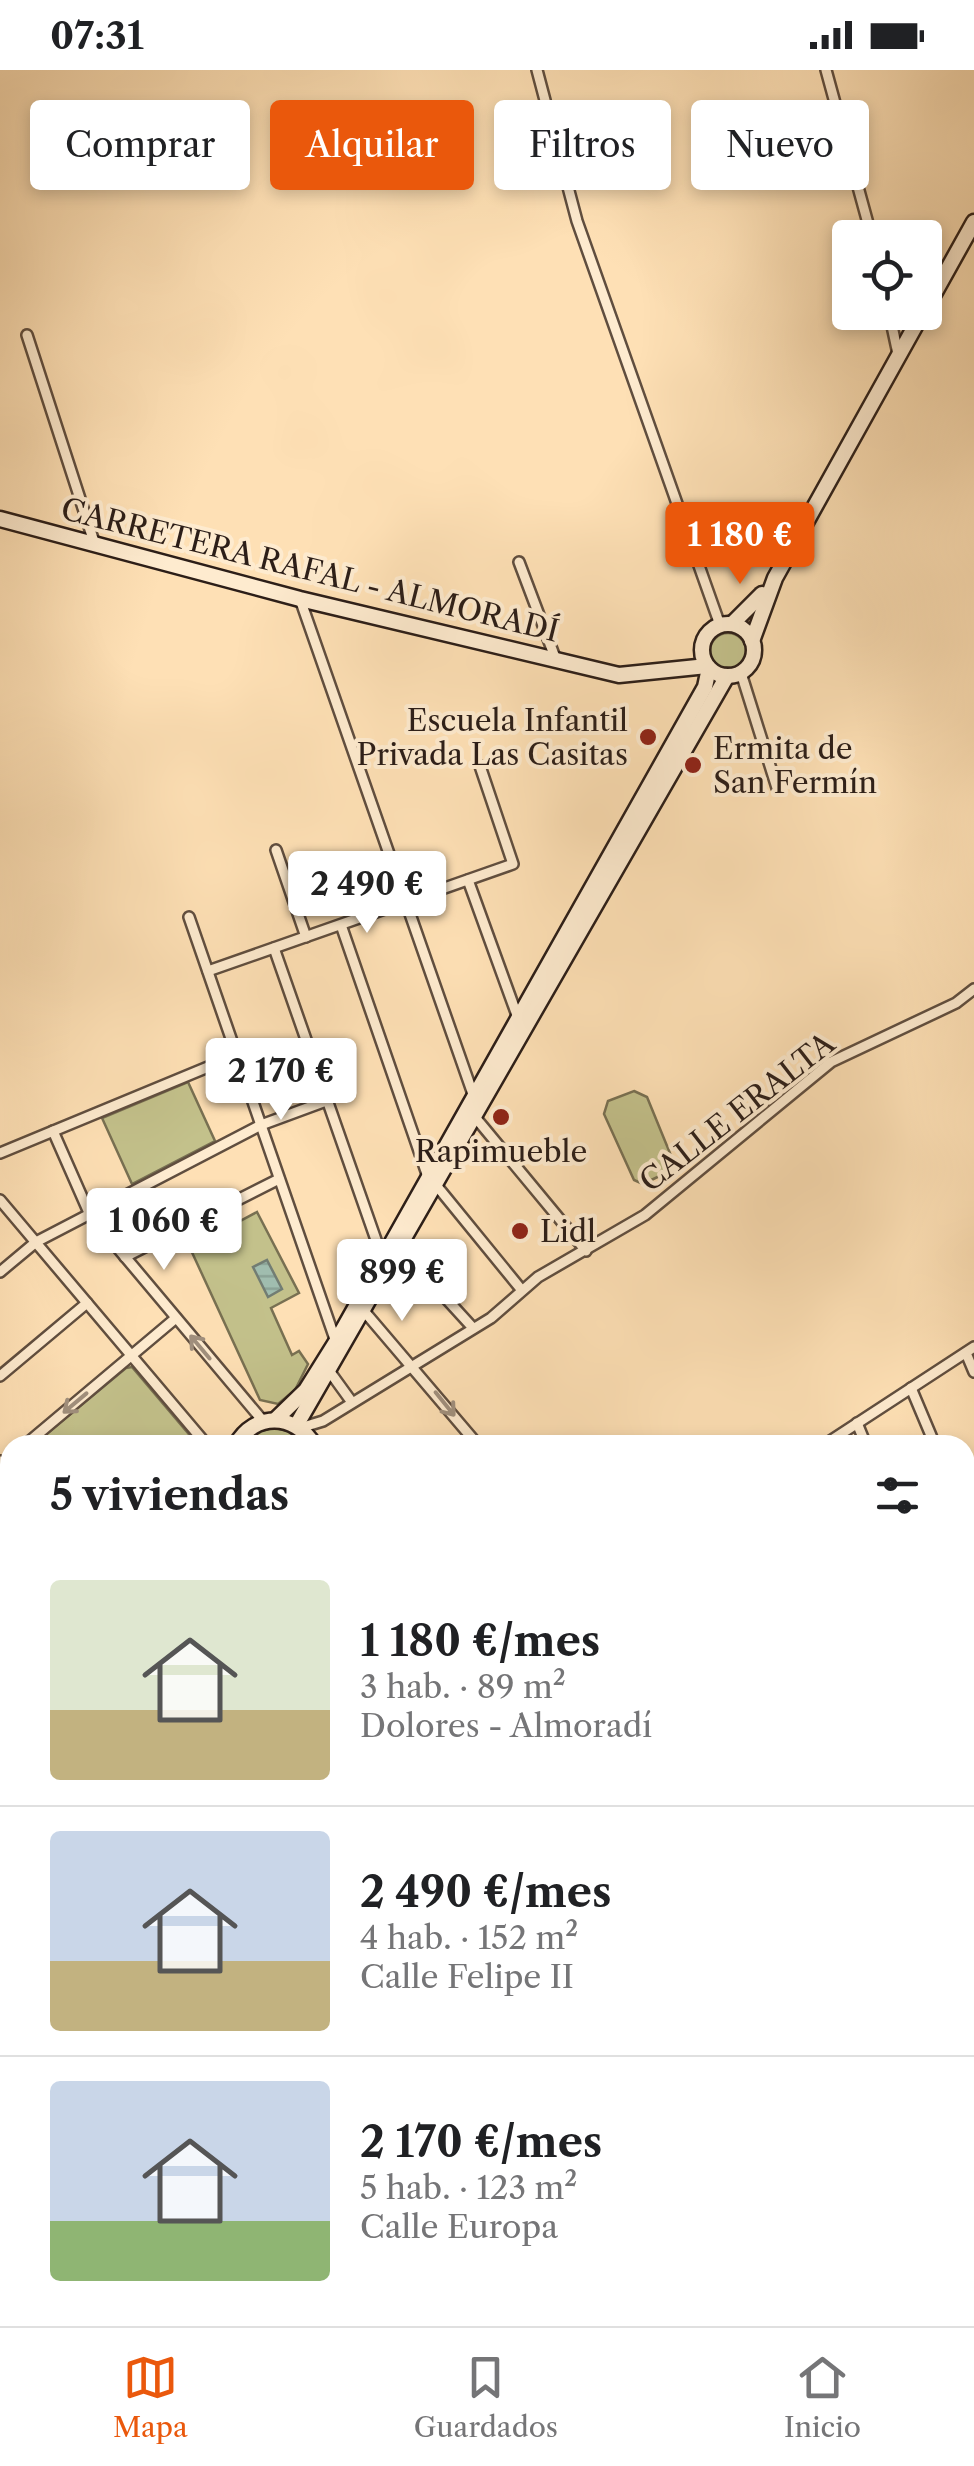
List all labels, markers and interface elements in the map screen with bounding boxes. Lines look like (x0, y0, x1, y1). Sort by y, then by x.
text: 07:31 (50, 12, 144, 59)
chip: Comprar (30, 100, 250, 190)
chip: Alquilar (270, 100, 474, 190)
chip: Filtros (494, 100, 671, 190)
chip: Nuevo (691, 100, 869, 190)
map controls (832, 220, 942, 330)
button: locate (832, 220, 942, 330)
street label: CARRETERA RAFAL - ALMORADÍ (57, 490, 563, 650)
pin: 1 180 € (648, 502, 832, 587)
text: 1 180 € (687, 515, 793, 554)
place label: Escuela Infantil Privada Las Casitas (357, 702, 628, 773)
marker: Escuela Infantil Privada Las Casitas (637, 726, 659, 748)
place label: Ermita de San Fermín (713, 730, 877, 801)
marker: Ermita de San Fermín (682, 754, 704, 776)
pin: 2 490 € (275, 851, 459, 936)
text: 2 490 € (310, 864, 424, 903)
street label: CALLE ERALTA (632, 1024, 843, 1200)
pin: 2 170 € (189, 1038, 373, 1123)
text: 2 170 € (228, 1051, 334, 1090)
marker: Rapimueble (490, 1106, 512, 1128)
place label: Rapimueble (415, 1133, 587, 1170)
pin: 1 060 € (72, 1188, 256, 1273)
text: 1 060 € (109, 1201, 219, 1240)
place label: Lidl (540, 1213, 596, 1250)
marker: Lidl (509, 1220, 531, 1242)
pin: 899 € (332, 1239, 472, 1324)
text: 899 € (359, 1252, 445, 1291)
one-way arrow (190, 1334, 212, 1360)
one-way arrow (434, 1390, 455, 1417)
one-way arrow (62, 1392, 88, 1414)
icon: filters (870, 1468, 925, 1523)
text: 5 viviendas (50, 1469, 289, 1521)
text: 1 180 €/mes (360, 1615, 600, 1667)
icon: home (130, 1620, 250, 1740)
text: 3 hab. · 89 m² (360, 1667, 566, 1706)
text: Dolores - Almoradí (360, 1706, 652, 1745)
text: 2 490 €/mes (360, 1866, 611, 1918)
icon: home (130, 1871, 250, 1991)
text: 4 hab. · 152 m² (360, 1918, 578, 1957)
text: Calle Felipe II (360, 1957, 574, 1996)
text: 2 170 €/mes (360, 2116, 602, 2168)
icon: home (130, 2121, 250, 2241)
text: 5 hab. · 123 m² (360, 2168, 577, 2207)
text: Calle Europa (360, 2207, 558, 2246)
tab: Mapa (113, 2350, 188, 2444)
tab: Guardados (414, 2350, 558, 2444)
tab: Inicio (784, 2350, 861, 2444)

